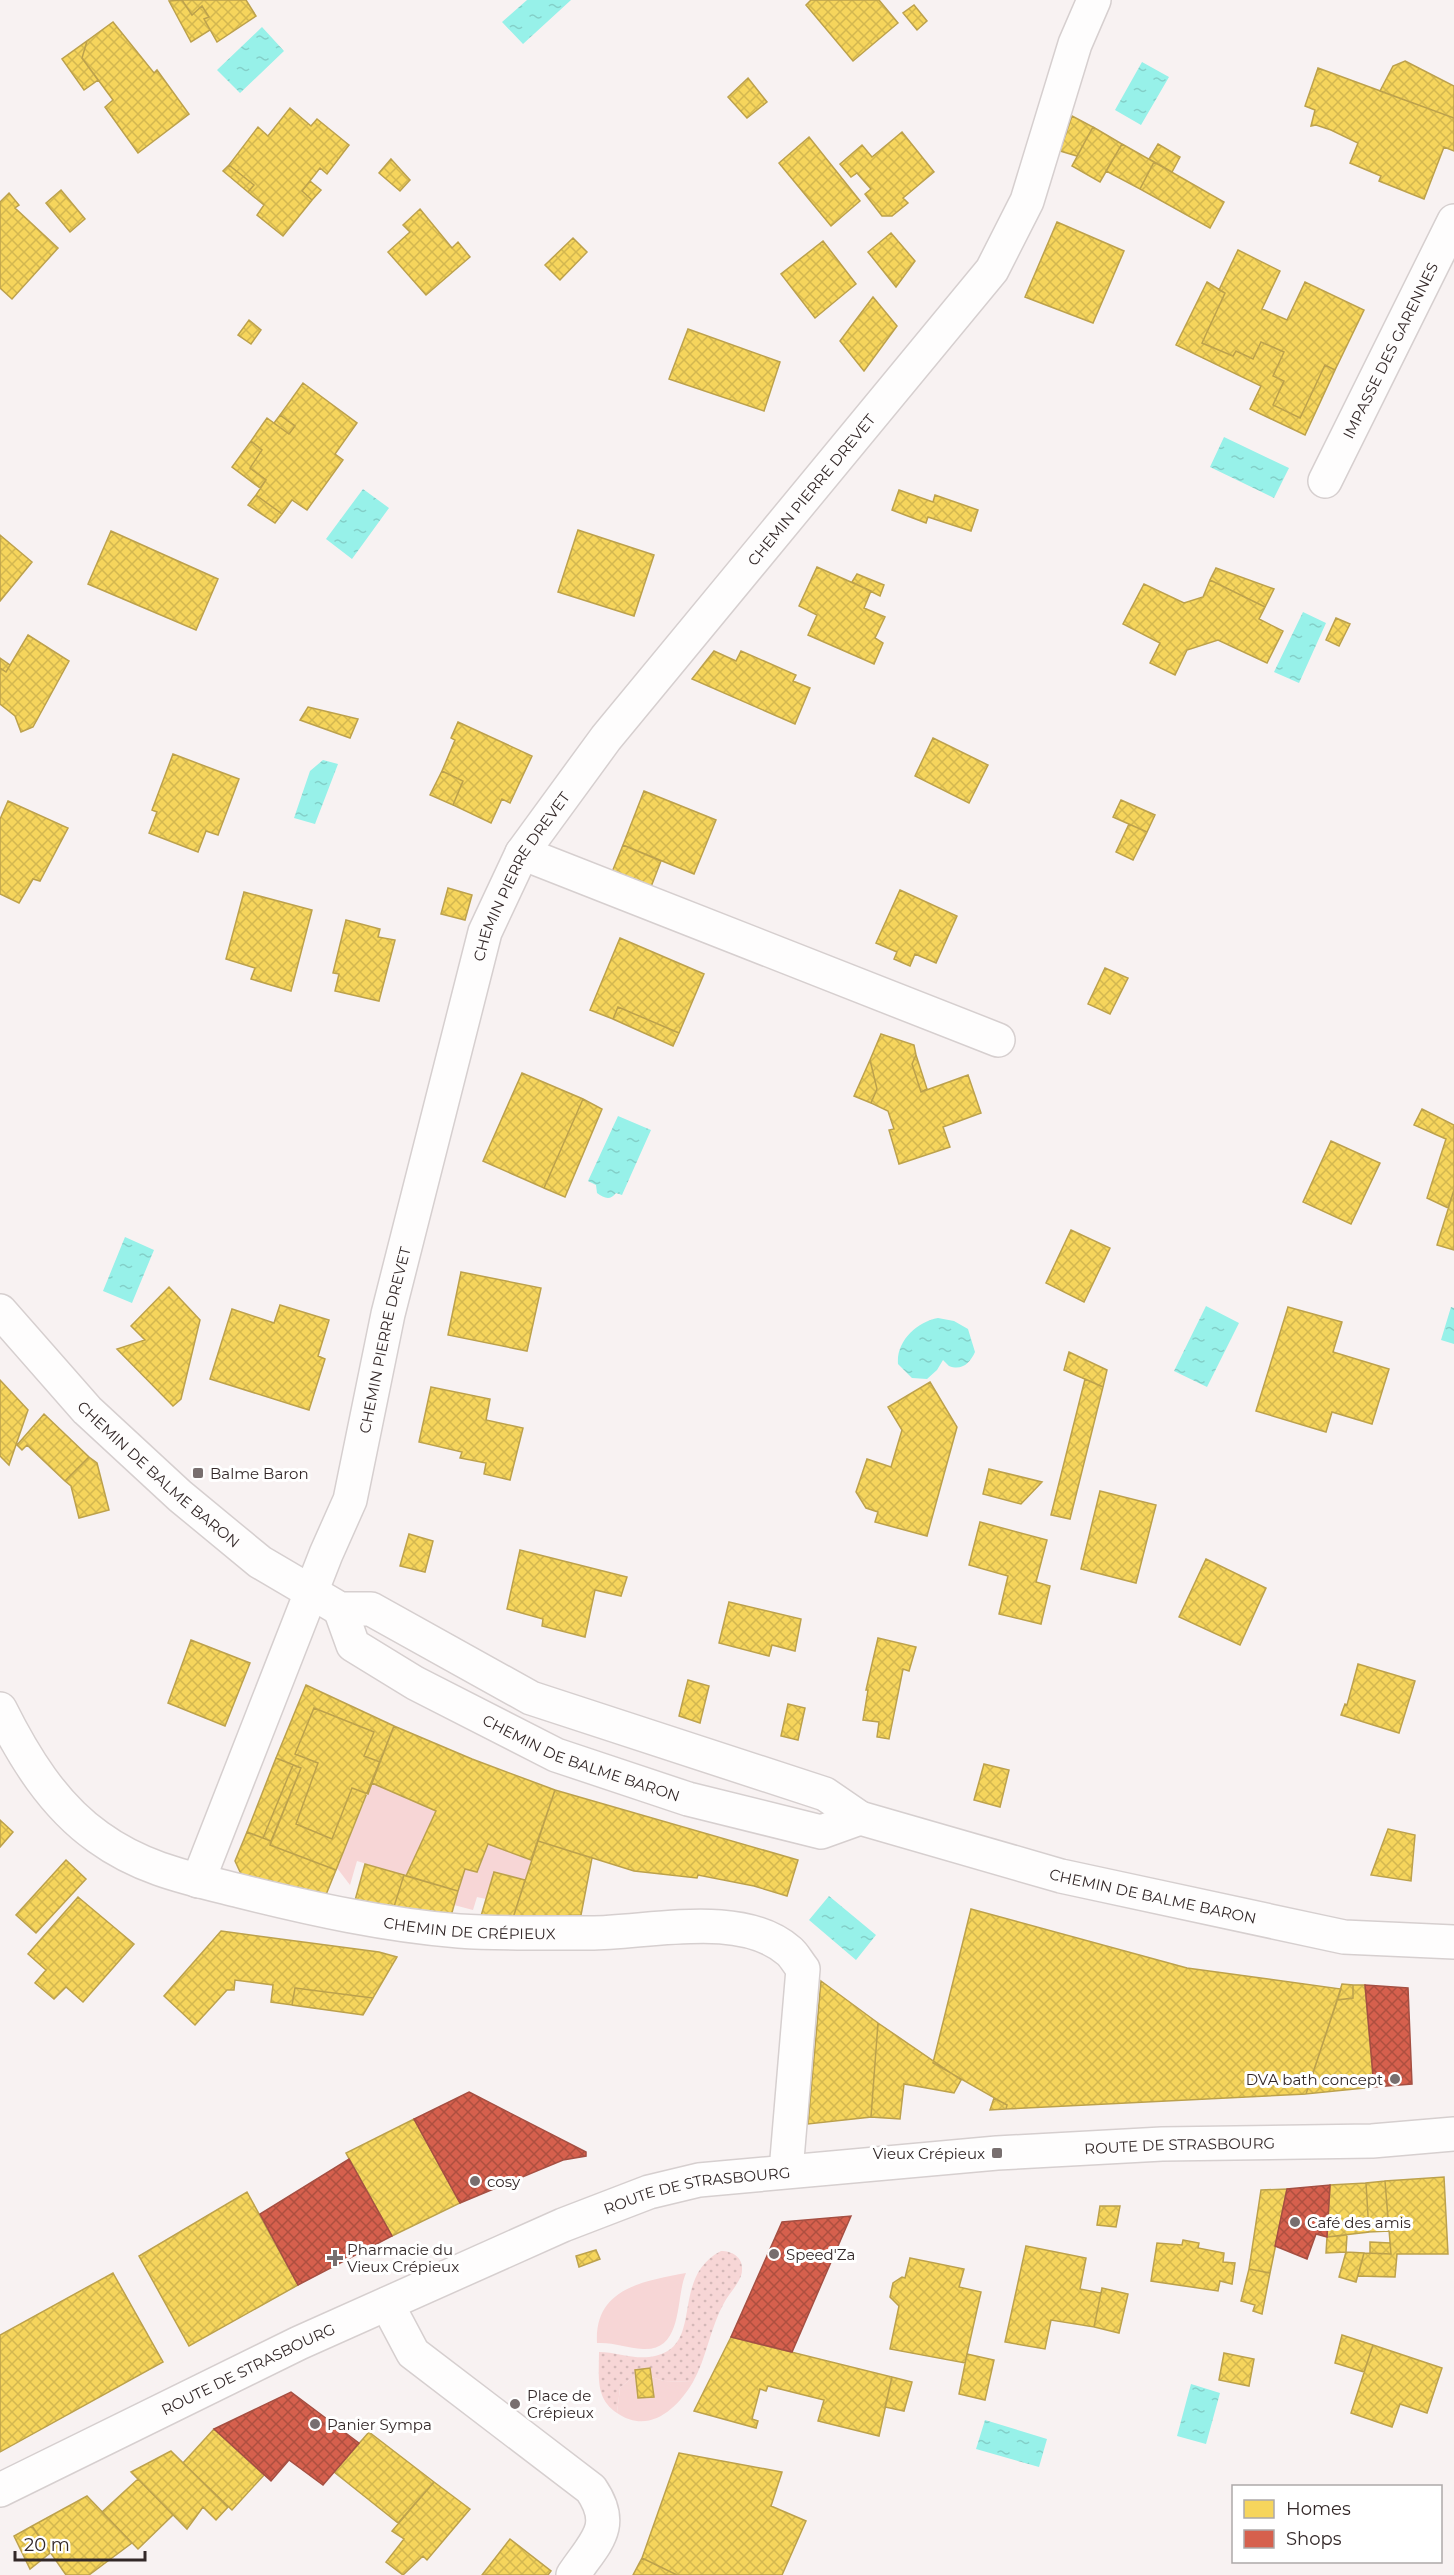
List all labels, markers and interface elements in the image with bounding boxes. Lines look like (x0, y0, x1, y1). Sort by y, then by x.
street label: IMPASSE DES GARENNES (1338, 259, 1442, 442)
street label: CHEMIN PIERRE DREVET (743, 410, 879, 569)
street label: CHEMIN PIERRE DREVET (468, 787, 574, 963)
street label: CHEMIN PIERRE DREVET (354, 1244, 414, 1435)
street label: CHEMIN DE BALME BARON (74, 1397, 244, 1551)
place label: Balme Baron (210, 1464, 309, 1483)
marker: Balme Baron (191, 1466, 205, 1480)
street label: CHEMIN DE BALME BARON (480, 1710, 683, 1805)
street label: CHEMIN DE BALME BARON (1047, 1864, 1258, 1927)
street label: CHEMIN DE CRÉPIEUX (382, 1912, 556, 1943)
place label: DVA bath concept (1246, 2070, 1383, 2089)
marker: DVA bath concept (1388, 2072, 1402, 2086)
street label: ROUTE DE STRASBOURG (1084, 2133, 1275, 2158)
place label: Vieux Crépieux (873, 2144, 985, 2163)
marker: Vieux Crépieux (990, 2146, 1004, 2160)
street label: ROUTE DE STRASBOURG (601, 2162, 791, 2218)
place label: cosy (487, 2172, 521, 2191)
marker: cosy (468, 2174, 482, 2188)
place label: Café des amis (1307, 2213, 1411, 2232)
marker: Café des amis (1288, 2215, 1302, 2229)
place label: Pharmacie du Vieux Crépieux (347, 2240, 459, 2276)
place label: Speed'Za (786, 2245, 855, 2264)
marker: Speed'Za (767, 2247, 781, 2261)
marker: Pharmacie du Vieux Crépieux (328, 2251, 342, 2265)
street label: ROUTE DE STRASBOURG (158, 2319, 338, 2419)
place label: Place de Crépieux (527, 2386, 594, 2422)
marker: Place de Crépieux (508, 2397, 522, 2411)
place label: Panier Sympa (327, 2415, 432, 2434)
marker: Panier Sympa (308, 2417, 322, 2431)
legend (1232, 2485, 1442, 2563)
text: Homes (1286, 2498, 1351, 2520)
scale bar (15, 2524, 146, 2562)
text: Shops (1286, 2528, 1342, 2550)
text: 20 m (24, 2534, 70, 2556)

